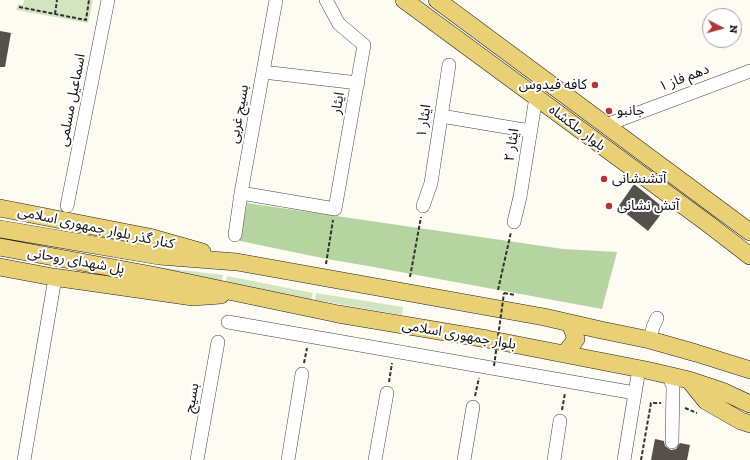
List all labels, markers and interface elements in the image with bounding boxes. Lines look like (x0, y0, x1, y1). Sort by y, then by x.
north arrow (702, 8, 742, 48)
text: N (727, 24, 740, 34)
street label: اسماعیل مسلمی (55, 52, 89, 148)
street label: دهم فاز ۱ (657, 61, 711, 95)
place label: كافه فيدوس (519, 77, 587, 93)
marker: كافه فيدوس (590, 80, 600, 90)
street label: بسیج غربی (226, 83, 252, 145)
street label: ایثار (328, 91, 348, 115)
street label: بلوار ملکشاه (545, 101, 609, 155)
street label: ایثار ۱ (413, 103, 435, 139)
place label: جانبو (617, 103, 644, 119)
marker: جانبو (604, 106, 614, 116)
street label: ایثار ۲ (501, 127, 523, 163)
place label: آتشنشانی (612, 171, 666, 187)
marker: آتشنشانی (599, 174, 609, 184)
place label: آتش نشانی (617, 198, 679, 214)
marker: آتش نشانی (604, 201, 614, 211)
street label: کنار گذر بلوار جمهوری اسلامی (16, 203, 176, 253)
street label: پل شهدای روحانی (26, 244, 126, 278)
street label: بلوار جمهوری اسلامی (401, 317, 517, 353)
street label: بسیج (181, 382, 203, 414)

